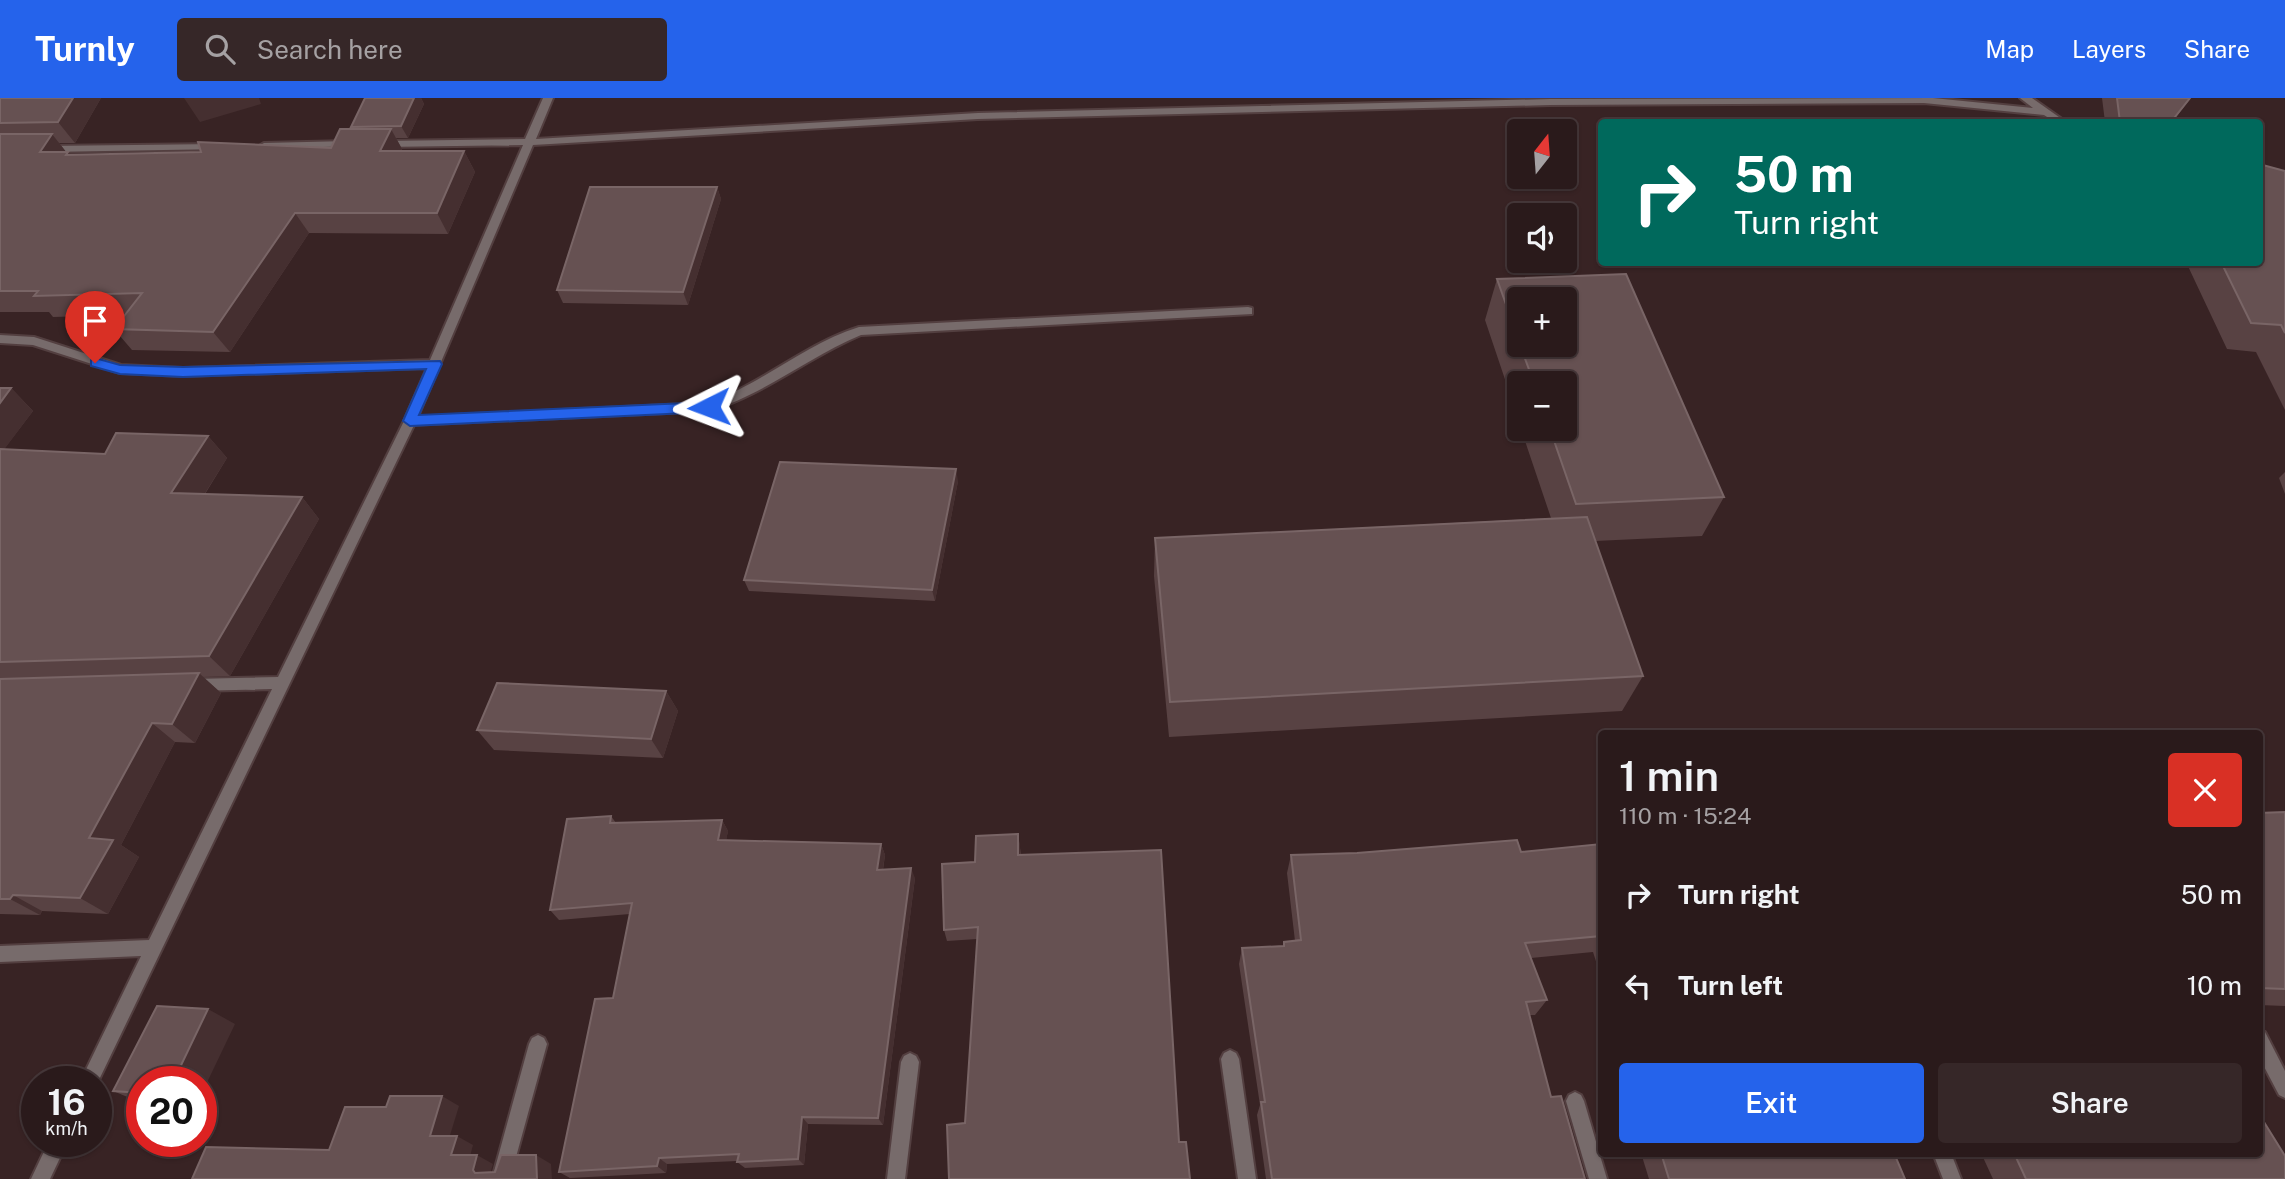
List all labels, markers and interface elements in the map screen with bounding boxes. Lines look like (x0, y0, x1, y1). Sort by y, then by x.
search box (177, 18, 667, 81)
text: Turnly (35, 30, 135, 68)
icon: search (201, 30, 239, 68)
text: Search here (257, 34, 403, 65)
text: Map (1985, 35, 2034, 63)
text: Layers (2072, 35, 2146, 63)
text: Share (2184, 35, 2250, 63)
north arrow (1507, 119, 1577, 189)
map controls (1507, 119, 1577, 441)
text: 50 m (1734, 145, 1854, 203)
icon: right (1619, 147, 1710, 238)
button: sound (1507, 203, 1577, 273)
text: Turn right (1734, 204, 1879, 241)
button: + (1507, 287, 1577, 357)
pin (65, 291, 125, 363)
icon: arrive (76, 302, 114, 340)
position arrow (672, 370, 746, 444)
button: − (1507, 371, 1577, 441)
text: 1 min (1619, 751, 1719, 800)
button: close (2168, 753, 2242, 827)
text: 110 m · 15:24 (1619, 802, 1752, 829)
icon: right (1619, 876, 1657, 914)
text: Turn right (1678, 879, 1800, 910)
text: 50 m (2181, 879, 2242, 910)
icon: left (1619, 967, 1657, 1005)
text: Turn left (1678, 970, 1783, 1001)
text: 10 m (2187, 970, 2242, 1001)
button: Exit (1619, 1063, 1924, 1143)
button: Share (1938, 1063, 2242, 1143)
speed limit sign: 20 (126, 1066, 217, 1157)
text: 16 (47, 1082, 86, 1123)
text: km/h (45, 1118, 88, 1139)

